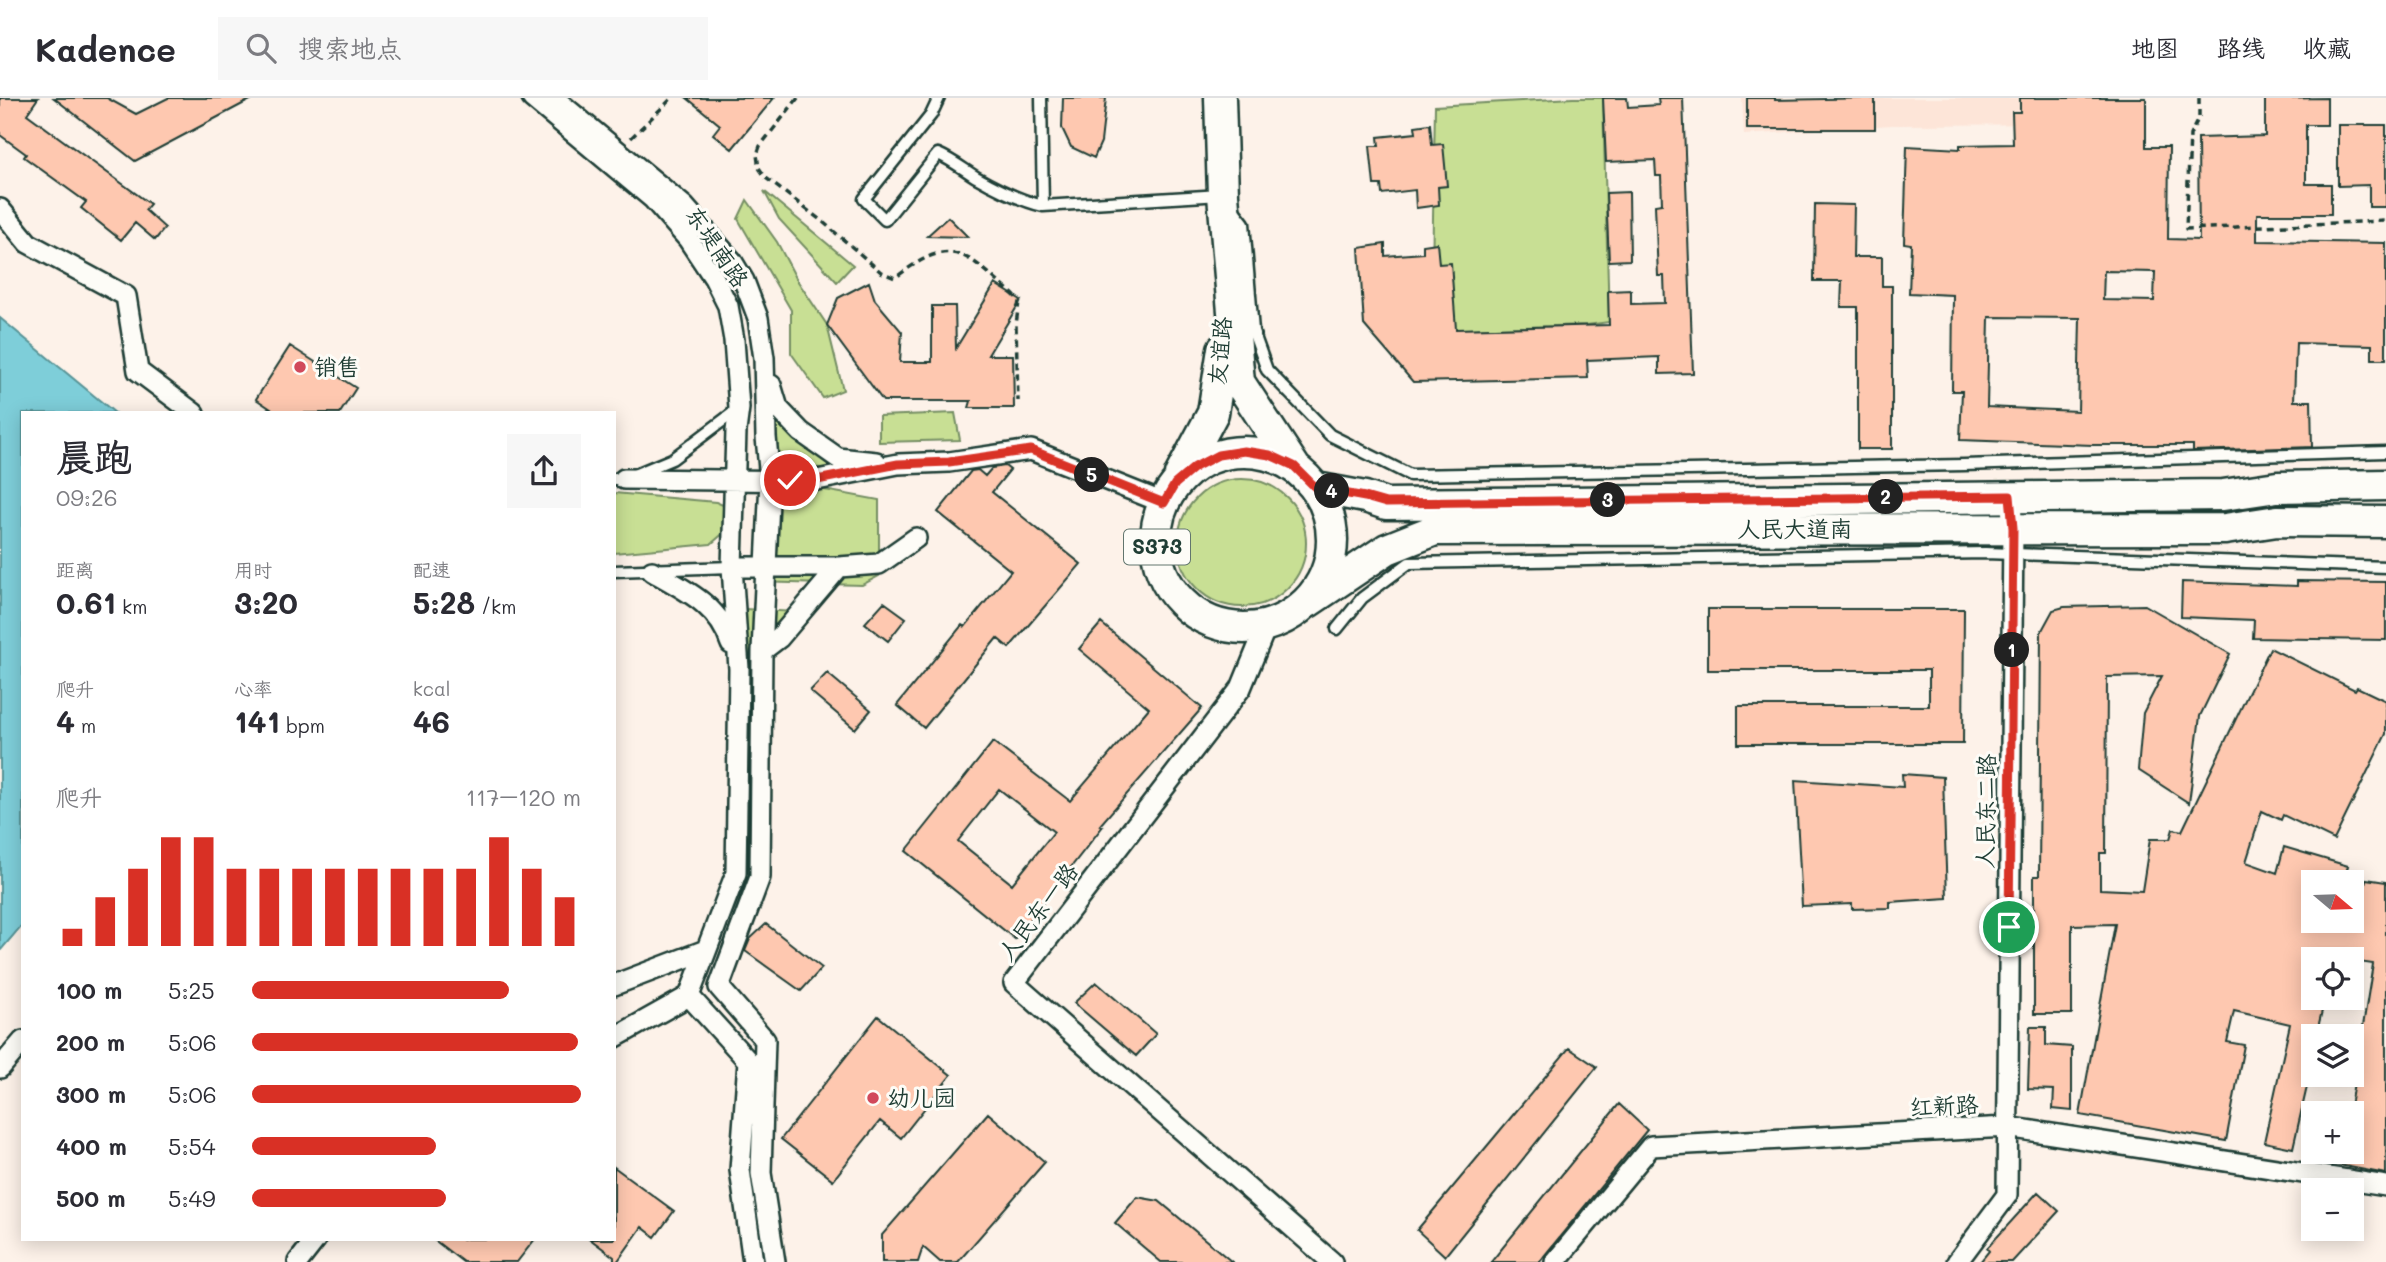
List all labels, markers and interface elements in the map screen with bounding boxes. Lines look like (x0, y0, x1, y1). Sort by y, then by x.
search box (218, 17, 708, 80)
text: Kadence (35, 27, 176, 70)
icon: search (242, 29, 280, 67)
text: 搜索地点 (298, 31, 402, 65)
text: 地图 (2131, 32, 2179, 63)
text: 路线 (2217, 32, 2265, 63)
text: 收藏 (2303, 32, 2351, 63)
street label: 东堤南路 (680, 200, 756, 293)
street label: 友谊路 (1201, 315, 1237, 387)
place label: 销售 (314, 351, 360, 381)
marker: 销售 (292, 359, 308, 375)
text: 晨跑 (56, 431, 132, 481)
button: share (507, 434, 581, 508)
pin (760, 450, 820, 510)
pin: 5 (1074, 458, 1110, 492)
icon: check (771, 461, 809, 499)
text: 5 (1086, 462, 1097, 487)
pin: 4 (1314, 474, 1350, 508)
text: 4 (1325, 478, 1338, 503)
pin: 2 (1868, 480, 1904, 514)
text: 09:26 (56, 482, 118, 512)
pin: 3 (1590, 482, 1626, 518)
text: 2 (1880, 484, 1891, 509)
text: 3 (1602, 487, 1613, 512)
street label: 人民大道南 (1738, 513, 1853, 543)
road number: S373 (1124, 530, 1190, 564)
text: 距离 (56, 557, 94, 582)
text: 用时 (234, 557, 272, 582)
text: 配速 (413, 557, 451, 582)
text: 0.61 (56, 582, 116, 622)
text: 3:20 (234, 582, 298, 622)
text: 5:28 (413, 582, 475, 622)
text: km (116, 594, 147, 619)
text: /km (475, 594, 516, 619)
pin: 1 (1994, 632, 2030, 668)
text: 1 (2007, 637, 2016, 662)
text: 爬升 (56, 676, 94, 701)
text: 心率 (234, 676, 272, 701)
text: kcal (413, 676, 451, 701)
text: 4 (56, 701, 75, 741)
text: 141 (234, 701, 280, 741)
text: 46 (413, 701, 450, 741)
text: m (75, 713, 96, 738)
text: bpm (280, 713, 325, 738)
street label: 人民东二路 (1969, 753, 2001, 869)
text: 爬升 (56, 782, 102, 812)
text: 117–120 m (466, 782, 581, 812)
street label: 人民东一路 (991, 856, 1084, 966)
north arrow (2301, 870, 2364, 933)
map controls (2301, 870, 2364, 1241)
pin (1979, 897, 2039, 957)
icon: arrive (1990, 908, 2028, 946)
button: locate (2301, 947, 2364, 1010)
text: 100 m (56, 975, 122, 1005)
text: 5:25 (168, 975, 215, 1005)
button: layers (2301, 1024, 2364, 1087)
text: 200 m (56, 1027, 125, 1057)
text: 5:06 (168, 1027, 217, 1057)
text: 300 m (56, 1079, 126, 1109)
text: 5:06 (168, 1079, 217, 1109)
place label: 幼儿园 (887, 1082, 956, 1112)
street label: 红新路 (1909, 1088, 1979, 1122)
marker: 幼儿园 (865, 1090, 881, 1106)
button: + (2301, 1101, 2364, 1164)
text: 400 m (56, 1131, 127, 1161)
text: 5:54 (168, 1131, 215, 1161)
button: − (2301, 1178, 2364, 1241)
text: 500 m (56, 1183, 126, 1213)
text: 5:49 (168, 1183, 216, 1213)

